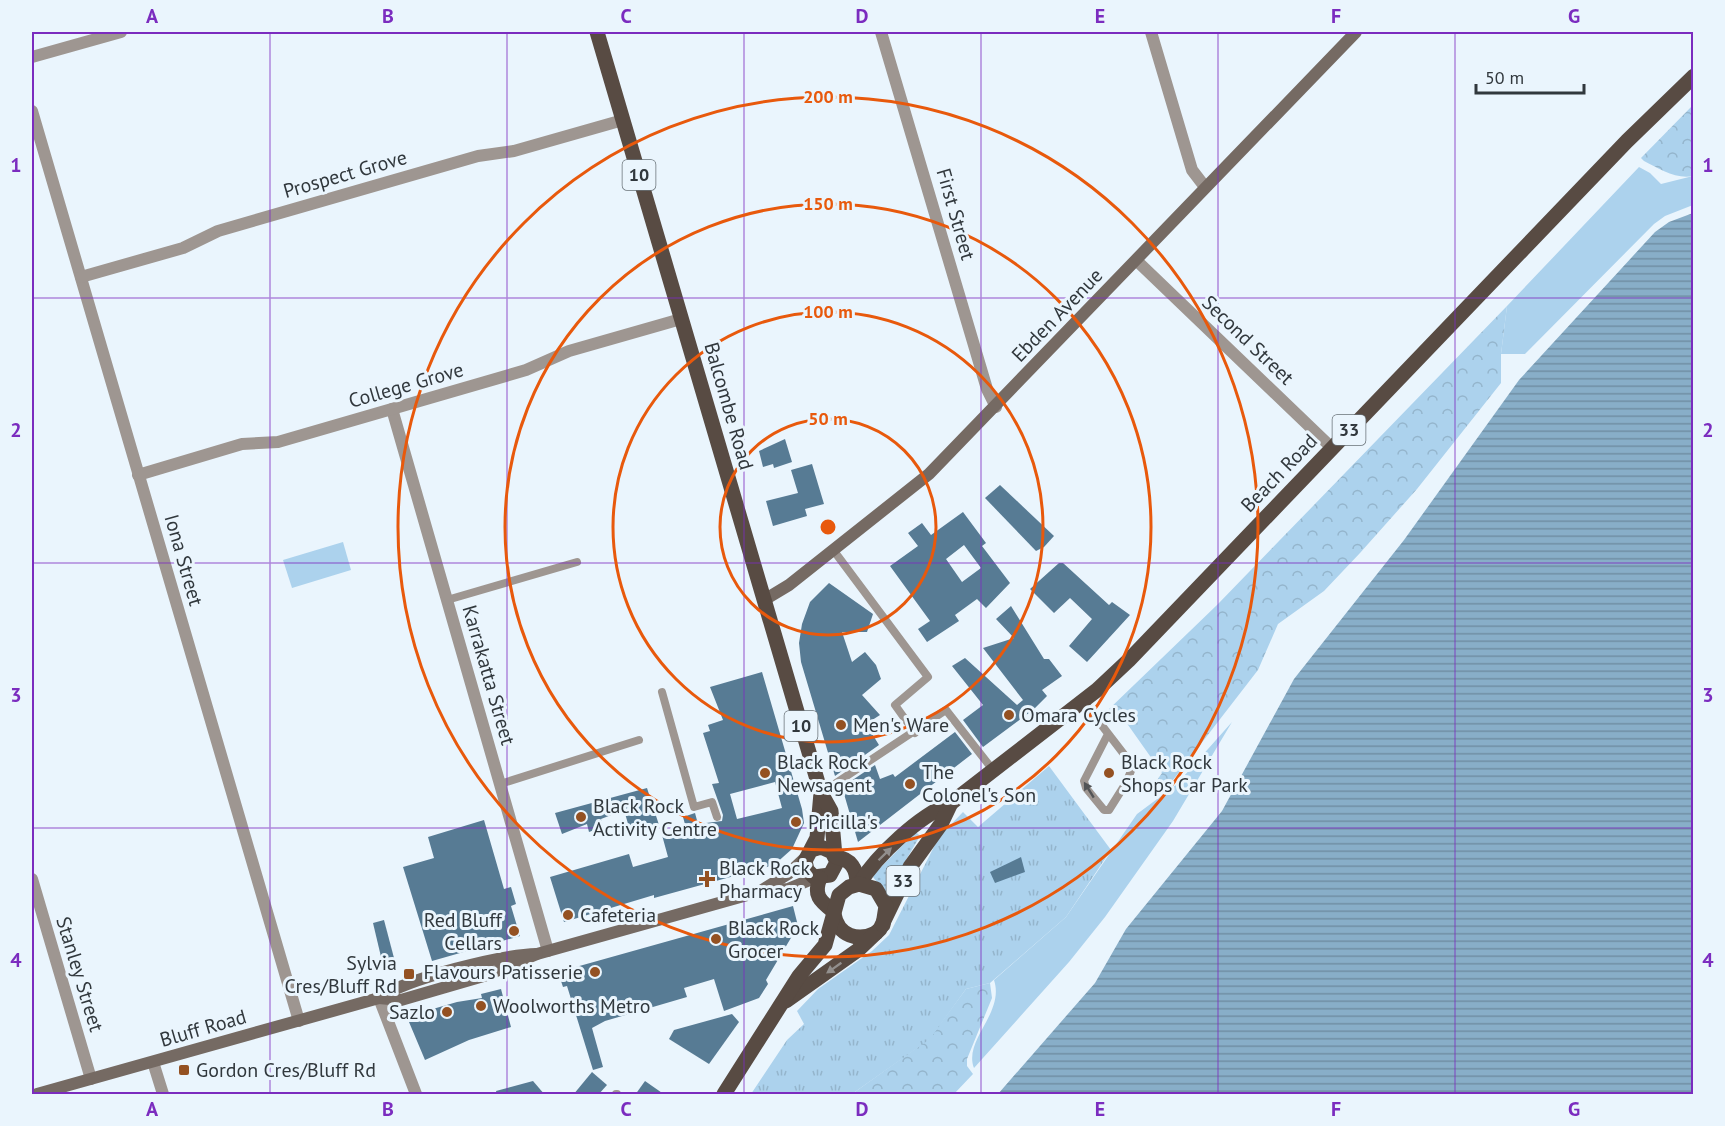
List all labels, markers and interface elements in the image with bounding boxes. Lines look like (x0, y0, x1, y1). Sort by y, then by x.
text: A (146, 3, 159, 29)
text: B (382, 3, 394, 29)
text: C (620, 3, 632, 29)
text: D (856, 3, 869, 29)
text: E (1095, 3, 1105, 29)
text: F (1331, 3, 1341, 29)
text: G (1568, 3, 1580, 29)
scale bar (1476, 57, 1584, 95)
text: 50 m (1485, 66, 1524, 89)
text: 200 m (803, 85, 853, 108)
street label: Prospect Grove (280, 144, 410, 204)
text: 1 (10, 152, 22, 178)
text: 1 (1702, 152, 1714, 178)
road number: 10 (622, 160, 656, 190)
street label: First Street (931, 165, 982, 263)
text: 150 m (803, 192, 853, 215)
street label: Ebden Avenue (1006, 263, 1108, 367)
street label: Second Street (1197, 290, 1300, 390)
text: 100 m (803, 300, 853, 323)
street label: Balcombe Road (698, 339, 760, 473)
street label: College Grove (346, 356, 466, 414)
text: 50 m (808, 407, 848, 430)
road number: 33 (1332, 415, 1366, 445)
text: 2 (10, 417, 22, 443)
text: 2 (1702, 417, 1714, 443)
street label: Beach Road (1235, 428, 1323, 518)
street label: Iona Street (159, 511, 209, 609)
centre of rings (818, 517, 838, 537)
street label: Karrakatta Street (457, 602, 521, 748)
text: 3 (10, 682, 22, 708)
text: 3 (1702, 682, 1714, 708)
place label: Omara Cycles (1021, 702, 1136, 728)
marker: Omara Cycles (1002, 708, 1016, 722)
road number: 10 (784, 711, 818, 741)
place label: Men's Ware (853, 712, 949, 738)
marker: Men's Ware (834, 718, 848, 732)
place label: Black Rock Newsagent (777, 749, 872, 798)
place label: Black Rock Shops Car Park (1121, 749, 1248, 798)
place label: The Colonel's Son (922, 759, 1036, 808)
marker: Black Rock Newsagent (758, 766, 772, 780)
marker: Black Rock Shops Car Park (1102, 766, 1116, 780)
marker: The Colonel's Son (903, 777, 917, 791)
one-way arrow (1084, 782, 1095, 798)
place label: Black Rock Activity Centre (593, 793, 717, 842)
place label: Pricilla's (808, 809, 878, 835)
marker: Black Rock Activity Centre (574, 810, 588, 824)
marker: Pricilla's (789, 815, 803, 829)
one-way arrow (878, 847, 892, 861)
place label: Black Rock Pharmacy (719, 855, 810, 904)
road number: 33 (886, 866, 920, 896)
marker: Black Rock Pharmacy (700, 872, 714, 886)
place label: Cafeteria (580, 902, 656, 928)
place label: Red Bluff Cellars (424, 907, 504, 956)
marker: Cafeteria (561, 908, 575, 922)
street label: Stanley Street (50, 913, 110, 1035)
place label: Black Rock Grocer (728, 915, 819, 964)
marker: Red Bluff Cellars (507, 924, 521, 938)
marker: Black Rock Grocer (709, 932, 723, 946)
text: 4 (10, 947, 22, 973)
text: 4 (1702, 947, 1714, 973)
place label: Sylvia Cres/Bluff Rd (284, 950, 397, 999)
place label: Flavours Patisserie (424, 959, 583, 985)
one-way arrow (826, 961, 841, 973)
marker: Flavours Patisserie (588, 965, 602, 979)
marker: Sylvia Cres/Bluff Rd (402, 967, 416, 981)
place label: Woolworths Metro (493, 993, 650, 1019)
place label: Sazlo (389, 999, 435, 1025)
marker: Woolworths Metro (474, 999, 488, 1013)
street label: Bluff Road (157, 1003, 249, 1053)
marker: Sazlo (440, 1005, 454, 1019)
place label: Gordon Cres/Bluff Rd (196, 1057, 376, 1083)
marker: Gordon Cres/Bluff Rd (177, 1063, 191, 1077)
text: A (146, 1096, 159, 1122)
text: B (382, 1096, 394, 1122)
text: C (620, 1096, 632, 1122)
text: D (856, 1096, 869, 1122)
text: E (1095, 1096, 1105, 1122)
text: F (1331, 1096, 1341, 1122)
text: G (1568, 1096, 1580, 1122)

